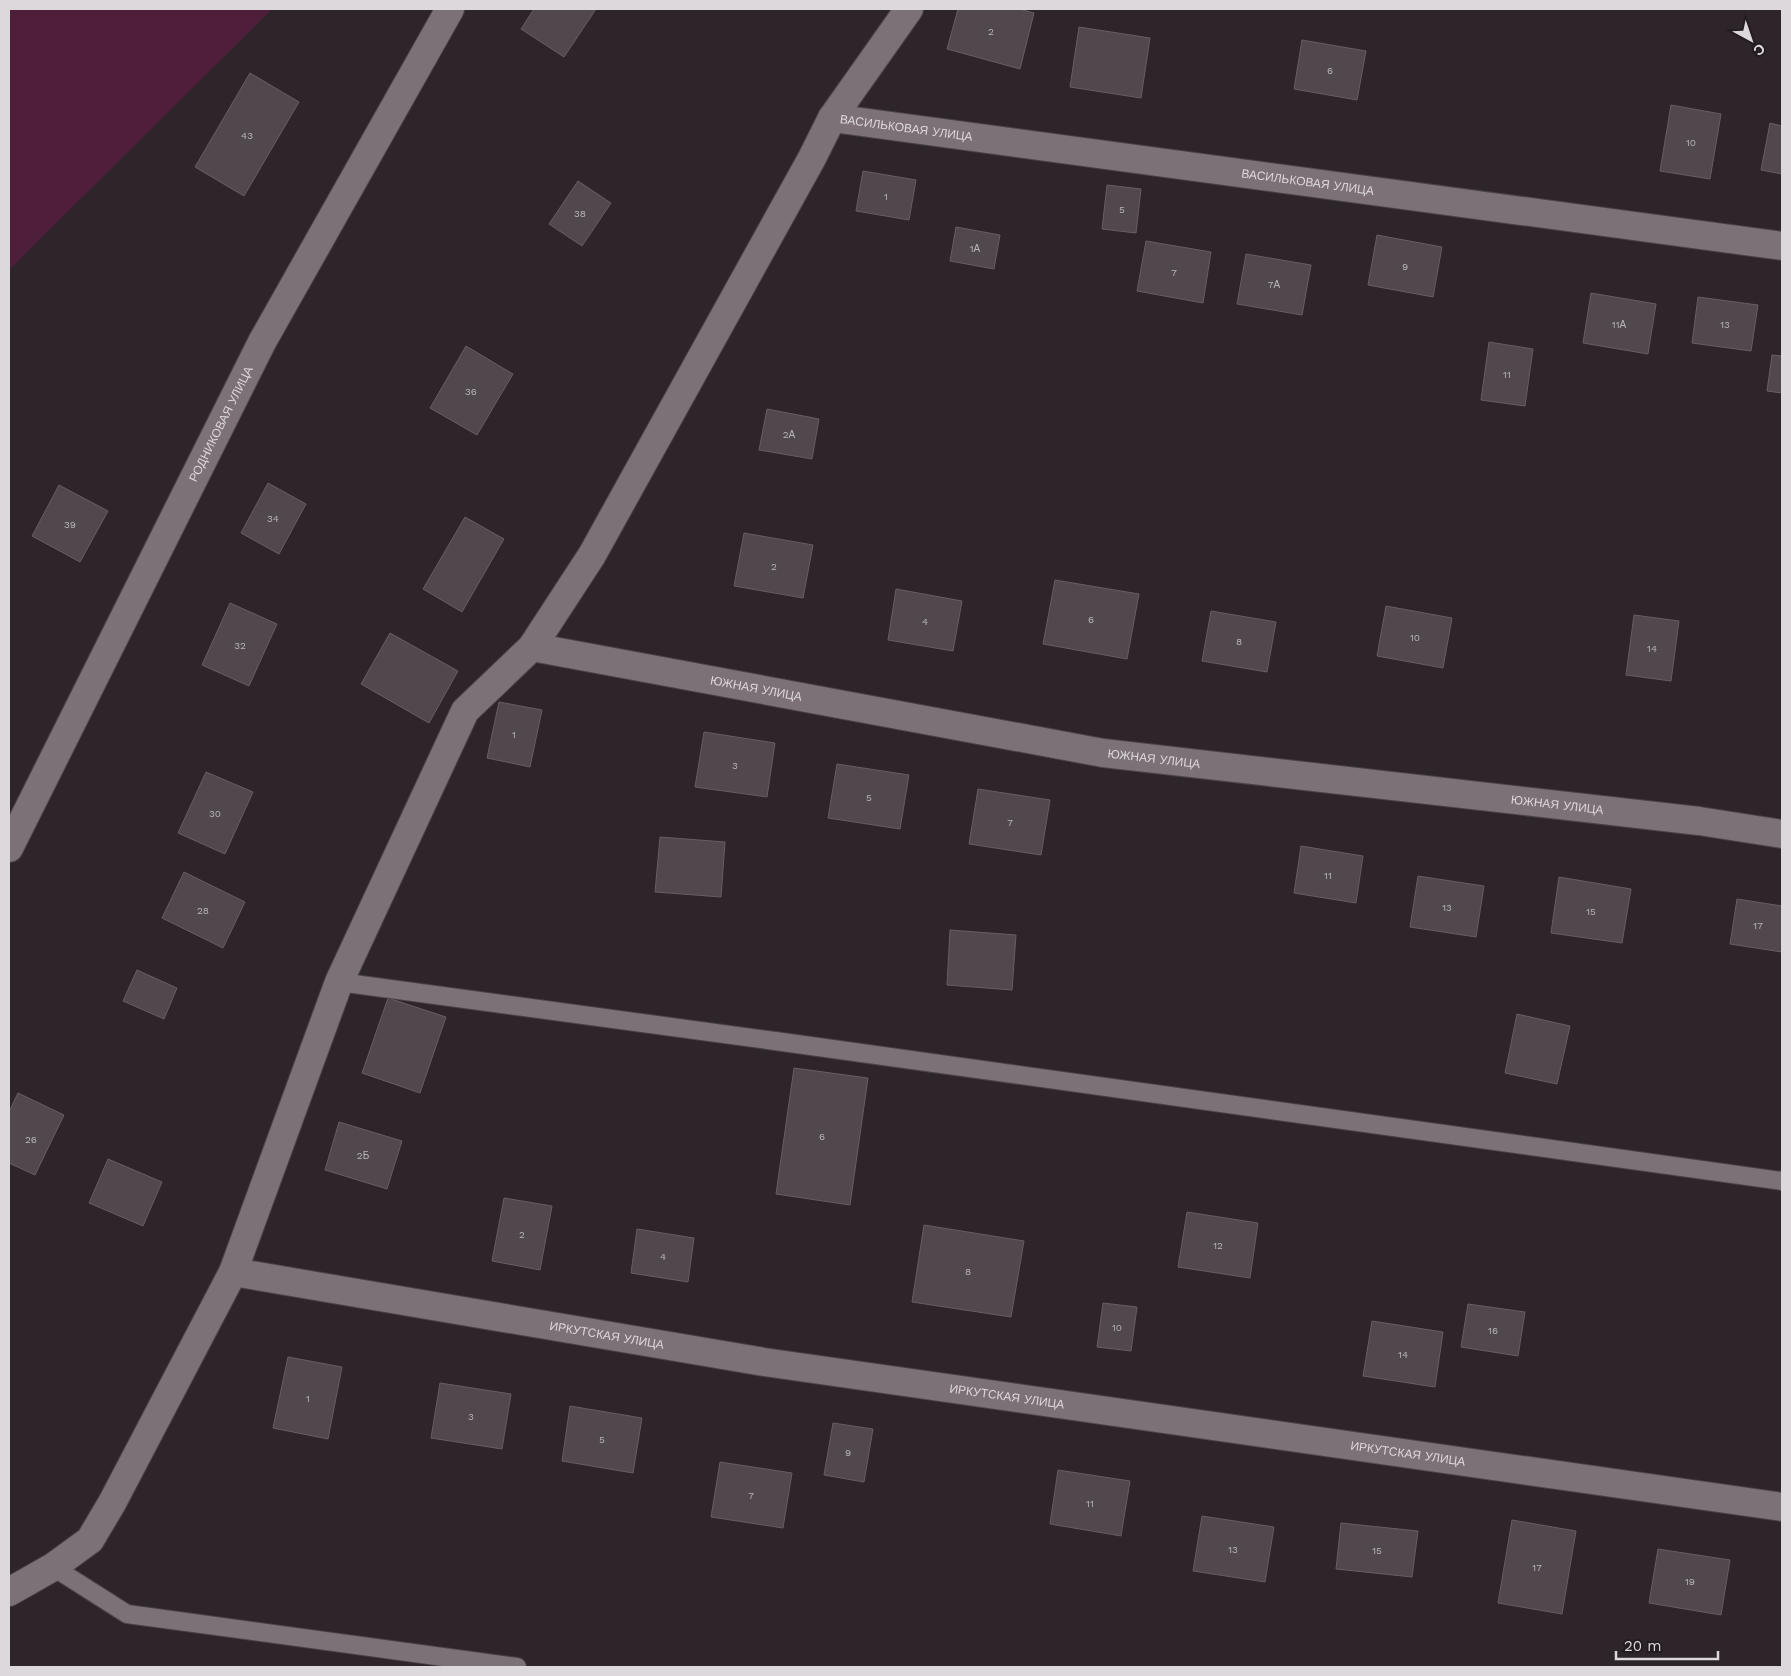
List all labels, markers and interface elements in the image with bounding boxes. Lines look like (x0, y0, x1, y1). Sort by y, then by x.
north arrow (1726, 15, 1776, 65)
house number: 2 (988, 26, 994, 37)
text: С (1750, 41, 1768, 59)
house number: 6 (1327, 65, 1333, 76)
street label: ВАСИЛЬКОВАЯ УЛИЦА (839, 112, 973, 144)
house number: 43 (241, 130, 253, 141)
house number: 10 (1686, 137, 1696, 148)
street label: ВАСИЛЬКОВАЯ УЛИЦА (1241, 166, 1375, 198)
house number: 1 (884, 191, 888, 202)
house number: 5 (1119, 204, 1125, 215)
house number: 38 (574, 208, 586, 219)
house number: 1А (970, 243, 981, 254)
house number: 9 (1402, 261, 1408, 272)
house number: 7 (1171, 267, 1177, 278)
house number: 7А (1268, 279, 1280, 290)
house number: 11А (1612, 319, 1627, 330)
house number: 13 (1720, 319, 1730, 330)
street label: РОДНИКОВАЯ УЛИЦА (186, 364, 256, 484)
house number: 11 (1503, 369, 1511, 380)
house number: 36 (465, 386, 477, 397)
house number: 2А (783, 429, 796, 440)
house number: 34 (267, 513, 279, 524)
house number: 39 (64, 519, 76, 530)
house number: 2 (771, 561, 777, 572)
house number: 6 (1088, 614, 1094, 625)
house number: 4 (922, 616, 928, 627)
house number: 10 (1410, 632, 1420, 643)
house number: 8 (1236, 636, 1242, 647)
house number: 32 (234, 640, 246, 651)
house number: 14 (1647, 643, 1657, 654)
street label: ЮЖНАЯ УЛИЦА (709, 673, 803, 704)
house number: 1 (512, 729, 516, 740)
street label: ЮЖНАЯ УЛИЦА (1107, 747, 1201, 771)
house number: 3 (732, 760, 738, 771)
house number: 5 (866, 792, 872, 803)
street label: ЮЖНАЯ УЛИЦА (1510, 793, 1604, 817)
house number: 30 (209, 808, 221, 819)
house number: 7 (1007, 817, 1013, 828)
house number: 11 (1324, 870, 1332, 881)
house number: 13 (1442, 902, 1452, 913)
house number: 28 (197, 905, 209, 916)
house number: 15 (1586, 906, 1596, 917)
house number: 17 (1753, 920, 1763, 931)
house number: 6 (819, 1131, 825, 1142)
house number: 26 (25, 1134, 37, 1145)
house number: 2Б (357, 1150, 370, 1161)
house number: 2 (519, 1229, 525, 1240)
house number: 12 (1213, 1240, 1223, 1251)
house number: 4 (660, 1251, 666, 1262)
house number: 8 (965, 1266, 971, 1277)
street label: ИРКУТСКАЯ УЛИЦА (548, 1319, 665, 1352)
house number: 10 (1112, 1322, 1122, 1333)
house number: 16 (1488, 1325, 1498, 1336)
house number: 14 (1398, 1349, 1408, 1360)
street label: ИРКУТСКАЯ УЛИЦА (949, 1382, 1065, 1412)
house number: 1 (306, 1393, 310, 1404)
house number: 3 (468, 1411, 474, 1422)
house number: 5 (599, 1434, 605, 1445)
street label: ИРКУТСКАЯ УЛИЦА (1350, 1439, 1466, 1469)
house number: 9 (845, 1447, 851, 1458)
house number: 7 (748, 1490, 754, 1501)
house number: 11 (1086, 1498, 1094, 1509)
house number: 13 (1228, 1544, 1238, 1555)
house number: 15 (1372, 1545, 1382, 1556)
house number: 17 (1532, 1562, 1542, 1573)
house number: 19 (1685, 1576, 1695, 1587)
scale bar (1616, 1628, 1718, 1660)
text: 20 m (1624, 1637, 1662, 1655)

